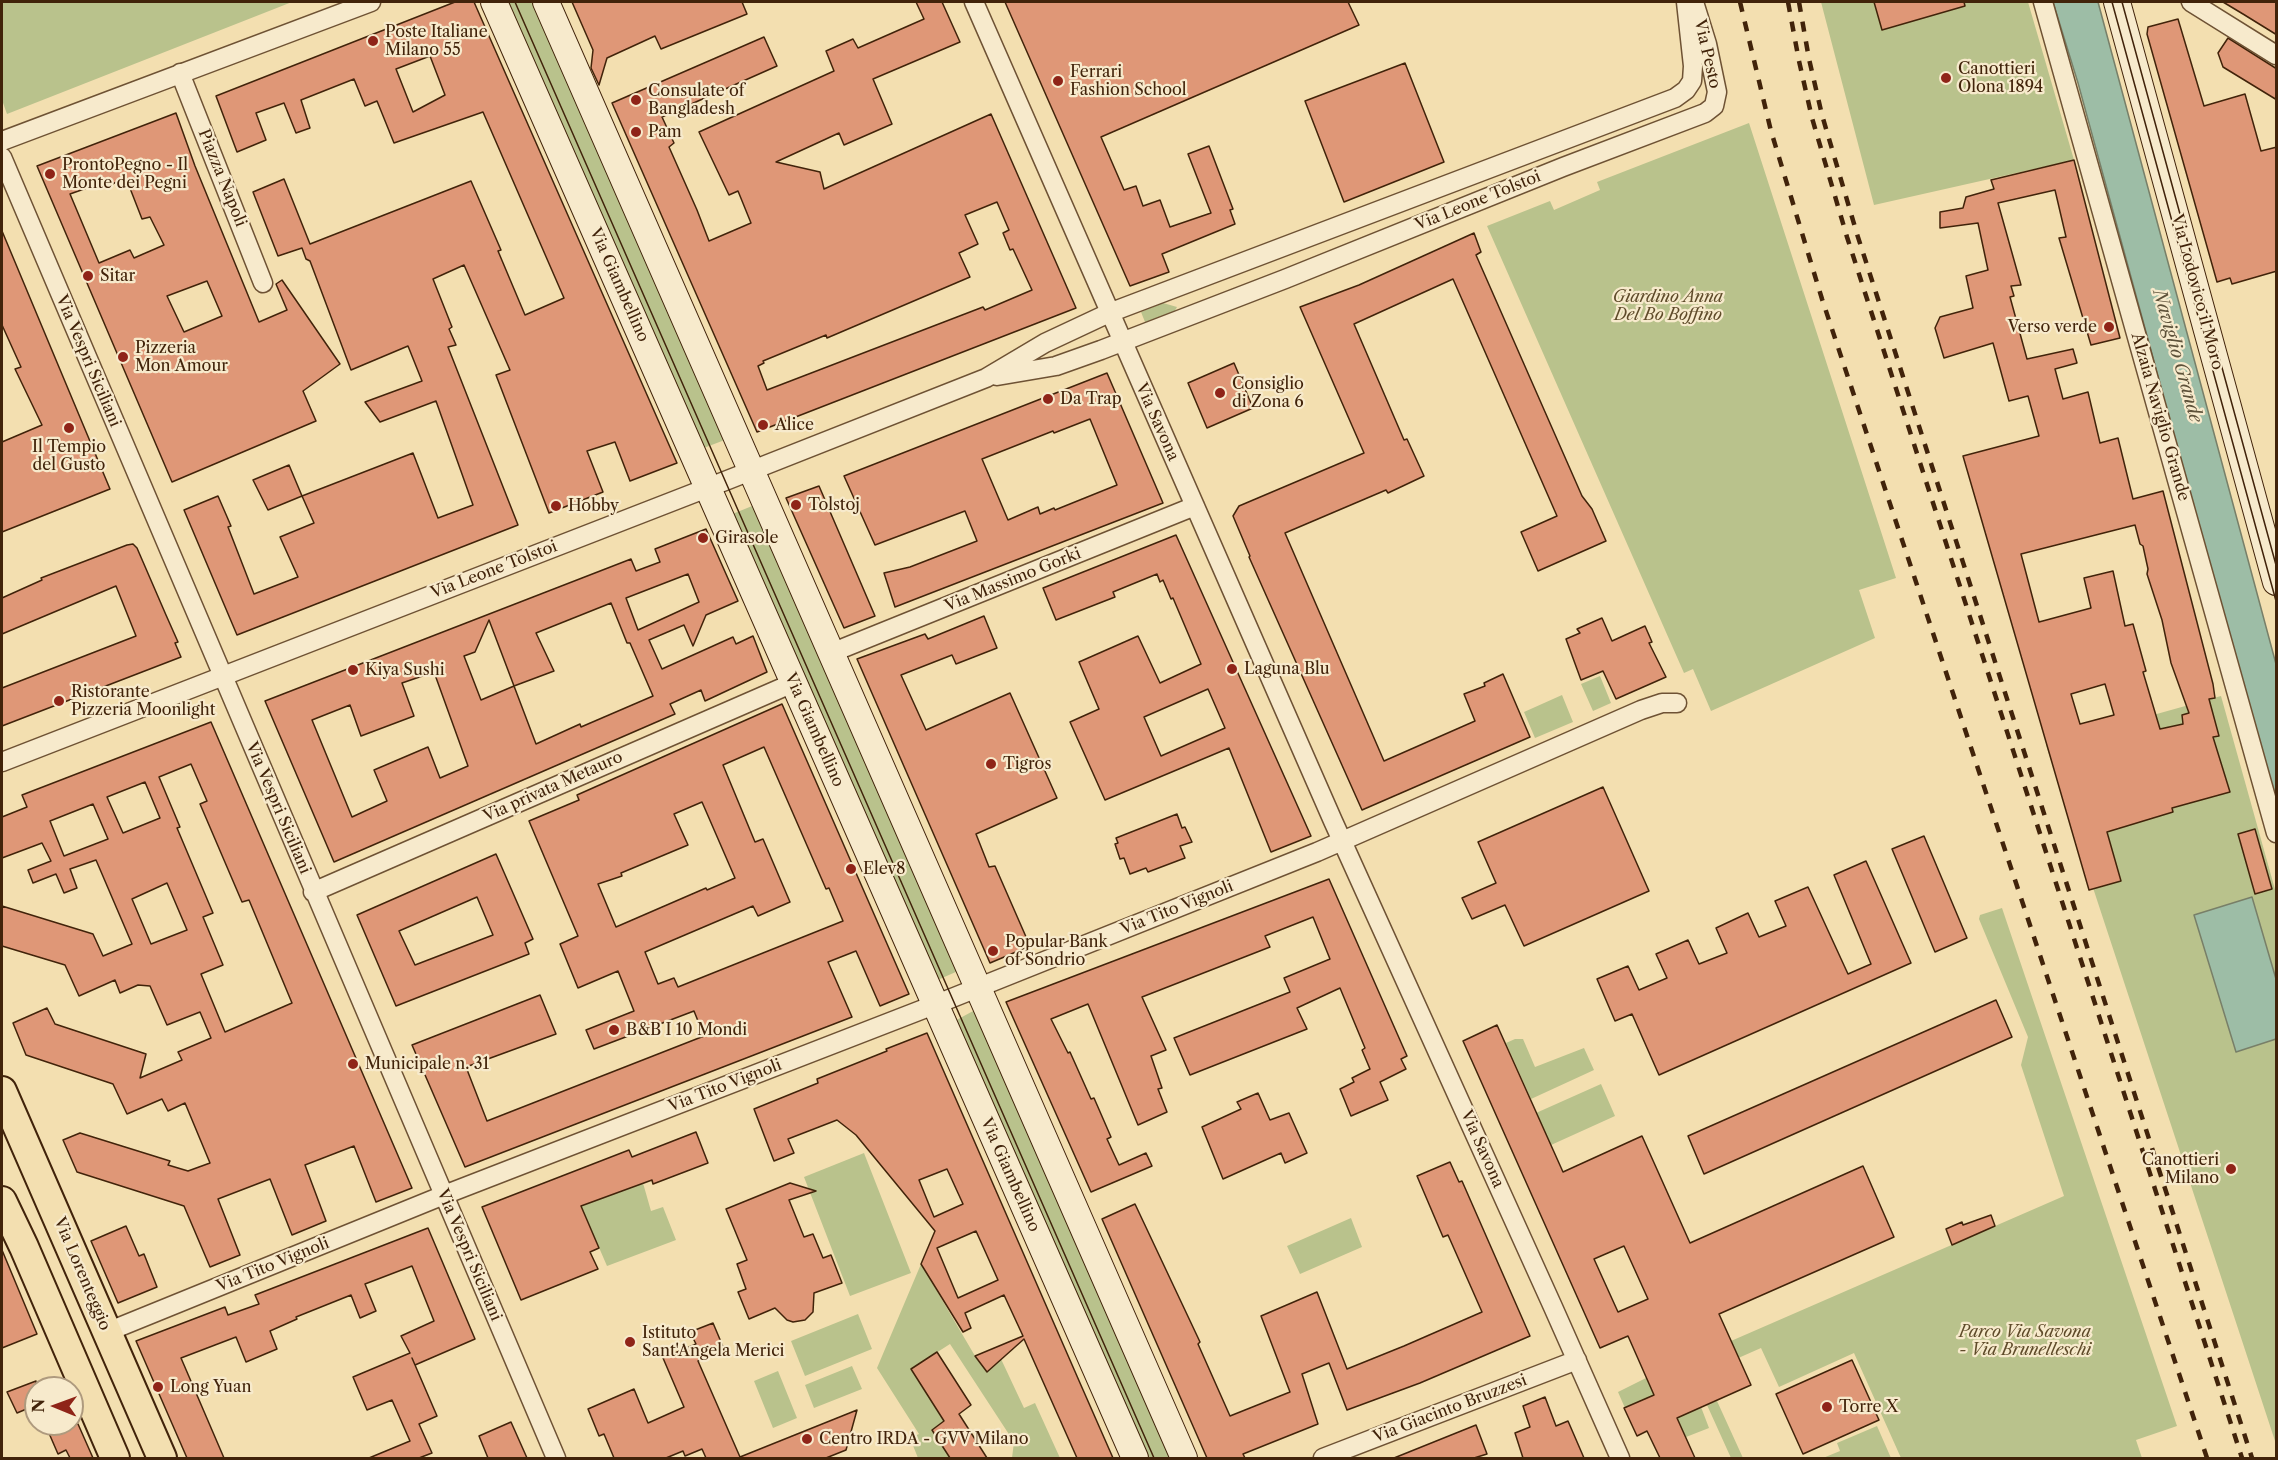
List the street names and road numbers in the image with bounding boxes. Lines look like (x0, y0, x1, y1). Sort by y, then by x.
street label: Via Pesto (1690, 17, 1724, 91)
street label: Piazza Napoli (194, 126, 250, 230)
street label: Via Leone Tolstoi (1412, 167, 1544, 235)
street label: Via Lodovico il Moro (2167, 212, 2227, 372)
street label: Via Giambellino (585, 225, 653, 345)
street label: Via Vespri Siciliani (52, 292, 124, 430)
street label: Alzaia Naviglio Grande (2127, 331, 2193, 503)
street label: Via Savona (1131, 380, 1183, 464)
street label: Via Leone Tolstoi (428, 537, 560, 603)
street label: Via Massimo Gorki (942, 544, 1084, 616)
street label: Via Giambellino (780, 670, 848, 790)
street label: Via Vespri Siciliani (242, 739, 314, 877)
street label: Via privata Metauro (480, 748, 626, 826)
street label: Via Tito Vignoli (1118, 877, 1236, 939)
street label: Via Tito Vignoli (666, 1056, 784, 1116)
street label: Via Savona (1456, 1107, 1508, 1191)
street label: Via Giambellino (976, 1115, 1044, 1235)
street label: Via Vespri Siciliani (433, 1186, 505, 1324)
street label: Via Lorenteggio (50, 1215, 114, 1333)
street label: Via Tito Vignoli (214, 1234, 332, 1296)
street label: Via Giacinto Bruzzesi (1370, 1371, 1530, 1447)

